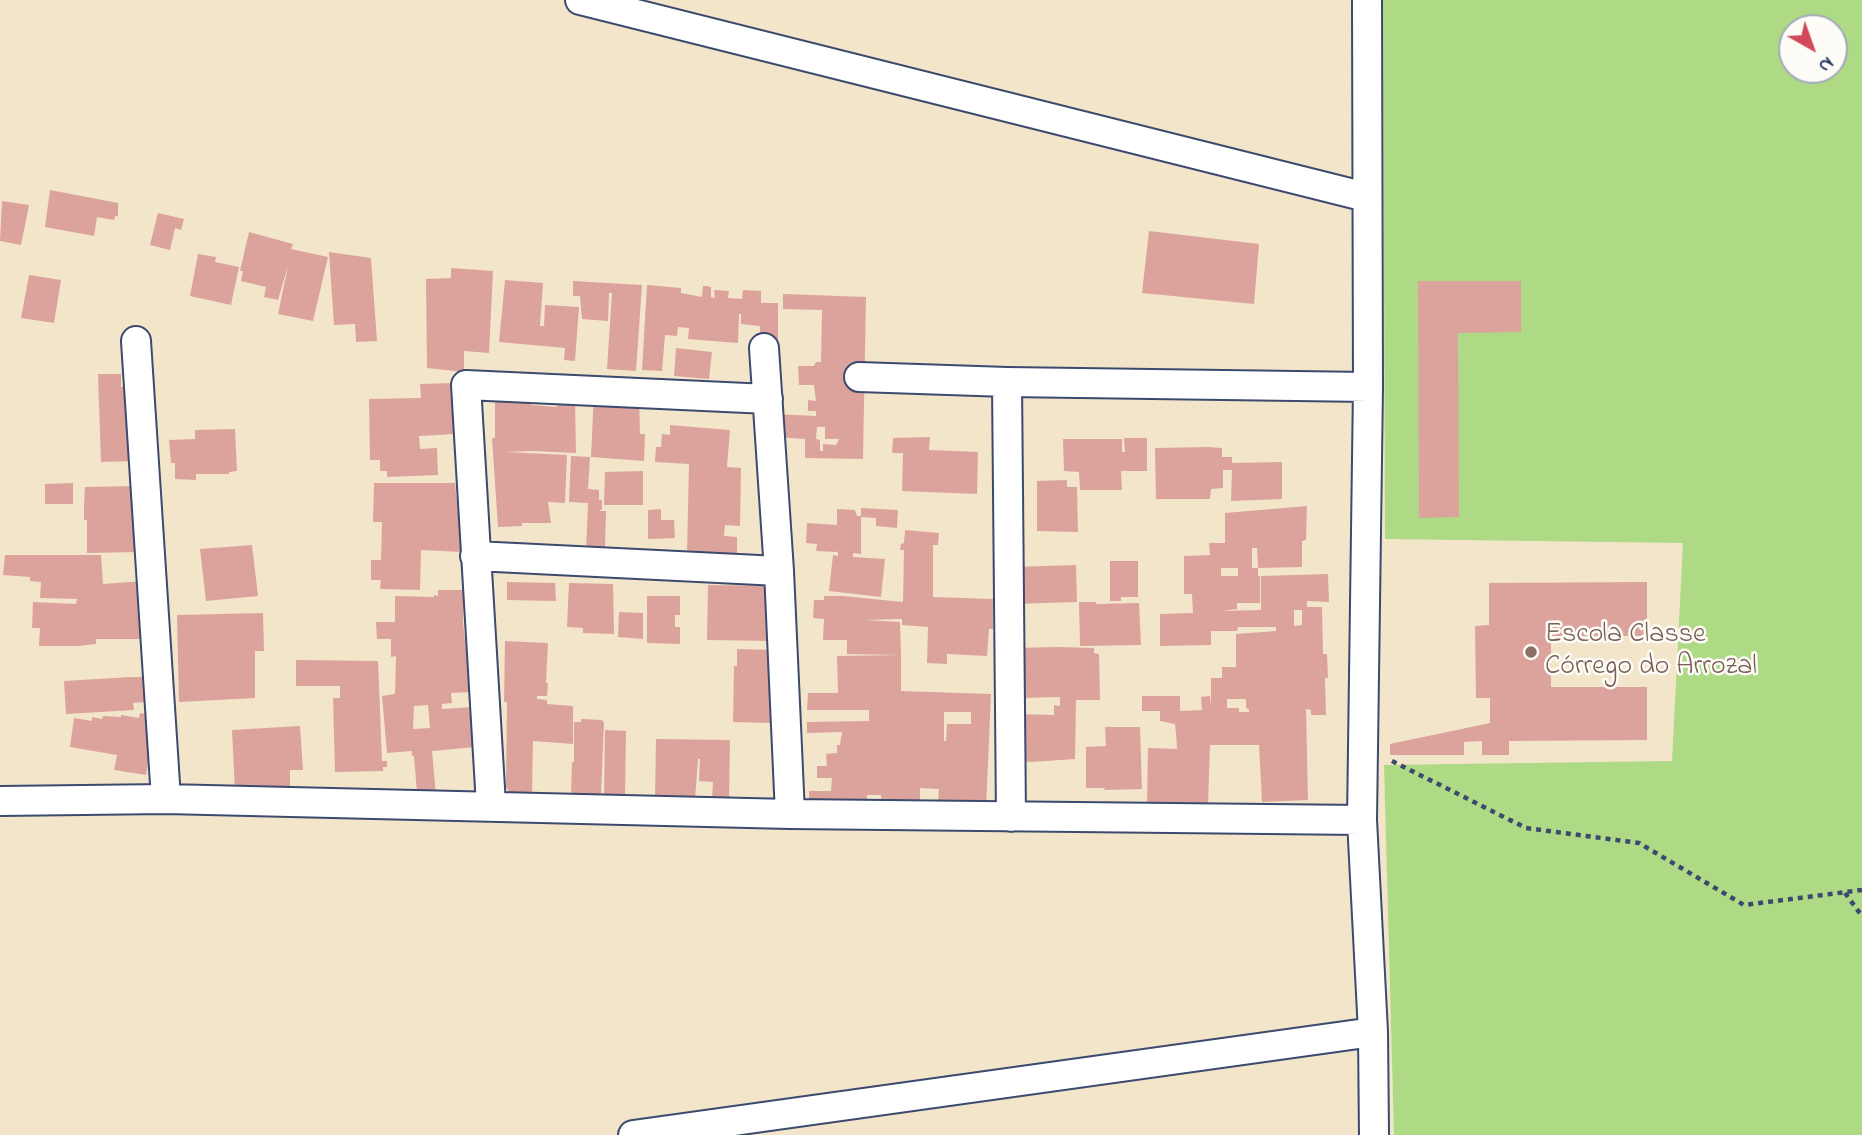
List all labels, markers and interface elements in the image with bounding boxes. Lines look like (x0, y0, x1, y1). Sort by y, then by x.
north arrow (1778, 14, 1848, 84)
text: N (1812, 49, 1839, 78)
place label: Escola Classe Córrego do Arrozal (1545, 619, 1757, 685)
marker: Escola Classe Córrego do Arrozal (1523, 644, 1539, 660)

